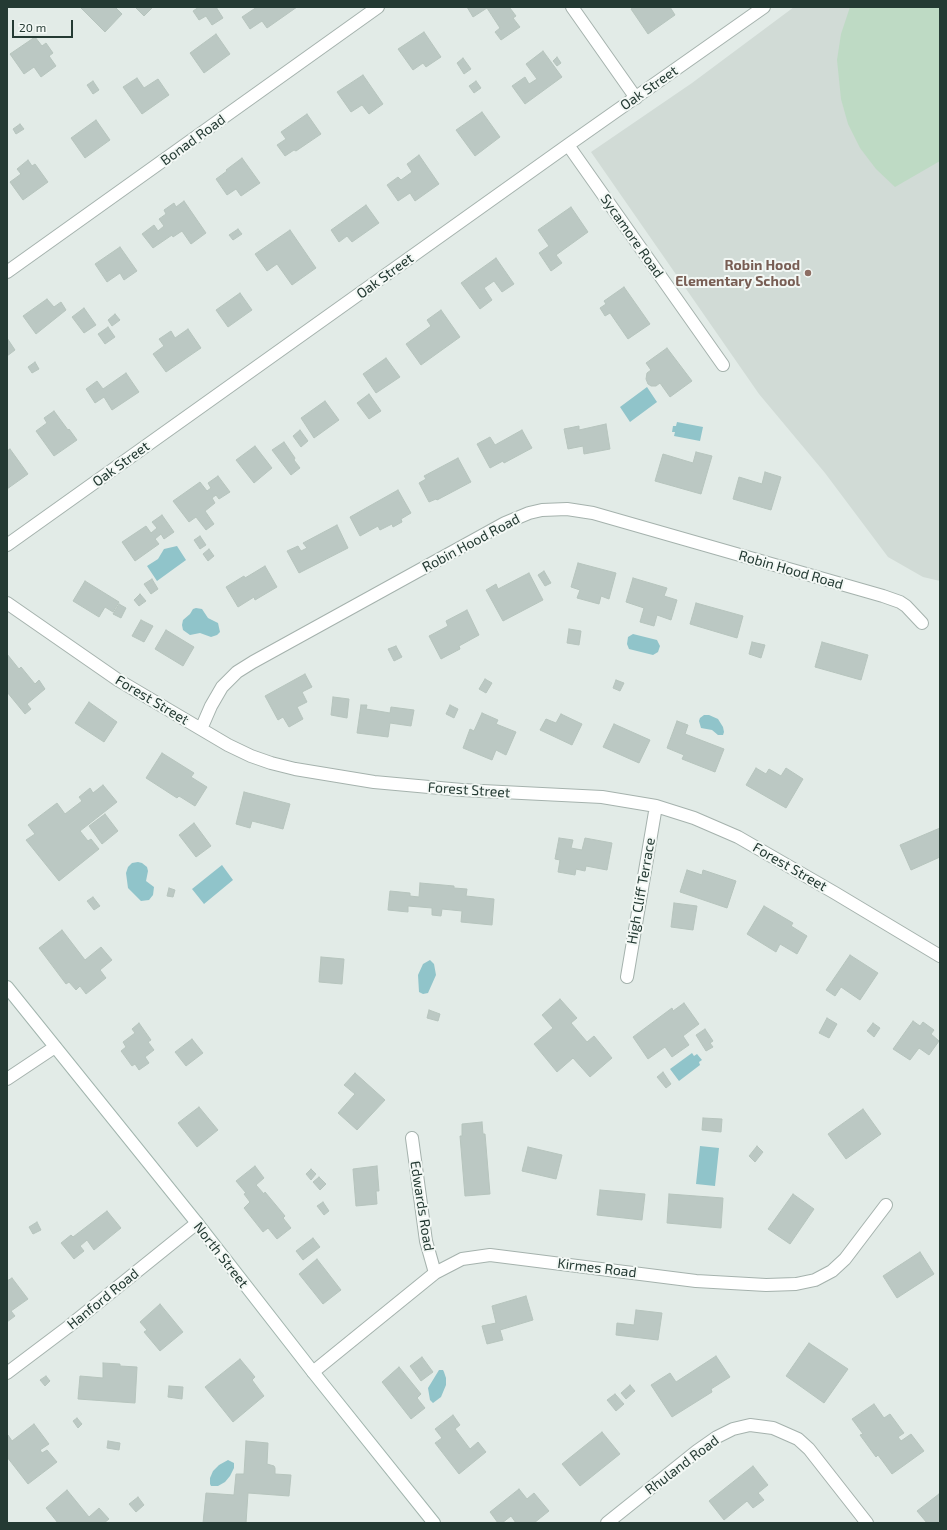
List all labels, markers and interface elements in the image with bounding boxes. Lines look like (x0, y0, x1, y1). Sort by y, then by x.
scale bar (14, 12, 75, 38)
text: 20 m (19, 20, 46, 34)
street label: Oak Street (617, 62, 681, 114)
street label: Bonad Road (157, 111, 229, 169)
street label: Sycamore Road (597, 191, 667, 281)
street label: Oak Street (353, 250, 417, 302)
place label: Robin Hood Elementary School (675, 257, 800, 290)
marker: Robin Hood Elementary School (803, 268, 813, 278)
street label: Oak Street (89, 438, 153, 490)
street label: Robin Hood Road (419, 510, 523, 576)
street label: Robin Hood Road (737, 547, 845, 593)
street label: Forest Street (112, 672, 192, 728)
street label: Forest Street (427, 779, 511, 801)
street label: High Cliff Terrace (623, 836, 659, 946)
street label: Forest Street (750, 839, 830, 895)
street label: Edwards Road (407, 1160, 437, 1252)
street label: North Street (190, 1219, 252, 1291)
street label: Kirmes Road (556, 1255, 638, 1281)
street label: Hanford Road (64, 1265, 142, 1333)
street label: Rhuland Road (642, 1432, 722, 1498)

